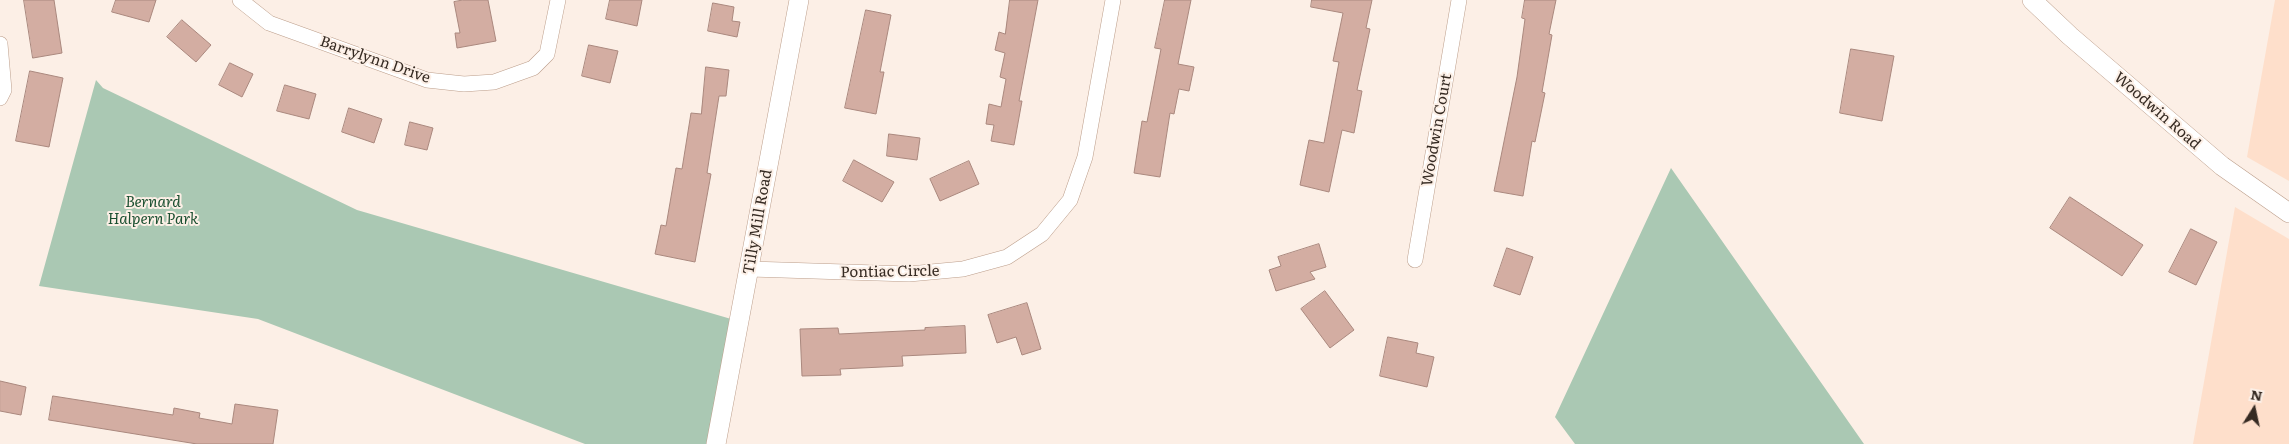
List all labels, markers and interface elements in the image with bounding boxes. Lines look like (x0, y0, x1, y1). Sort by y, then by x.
street label: Barrylynn Drive (317, 33, 433, 87)
street label: Woodwin Road (2110, 69, 2204, 153)
street label: Woodwin Court (1418, 72, 1456, 188)
street label: Tilly Mill Road (740, 168, 776, 276)
park label: Bernard Halpern Park (108, 194, 198, 229)
street label: Pontiac Circle (840, 262, 940, 282)
text: N (2249, 383, 2264, 405)
north arrow (2229, 384, 2279, 434)

